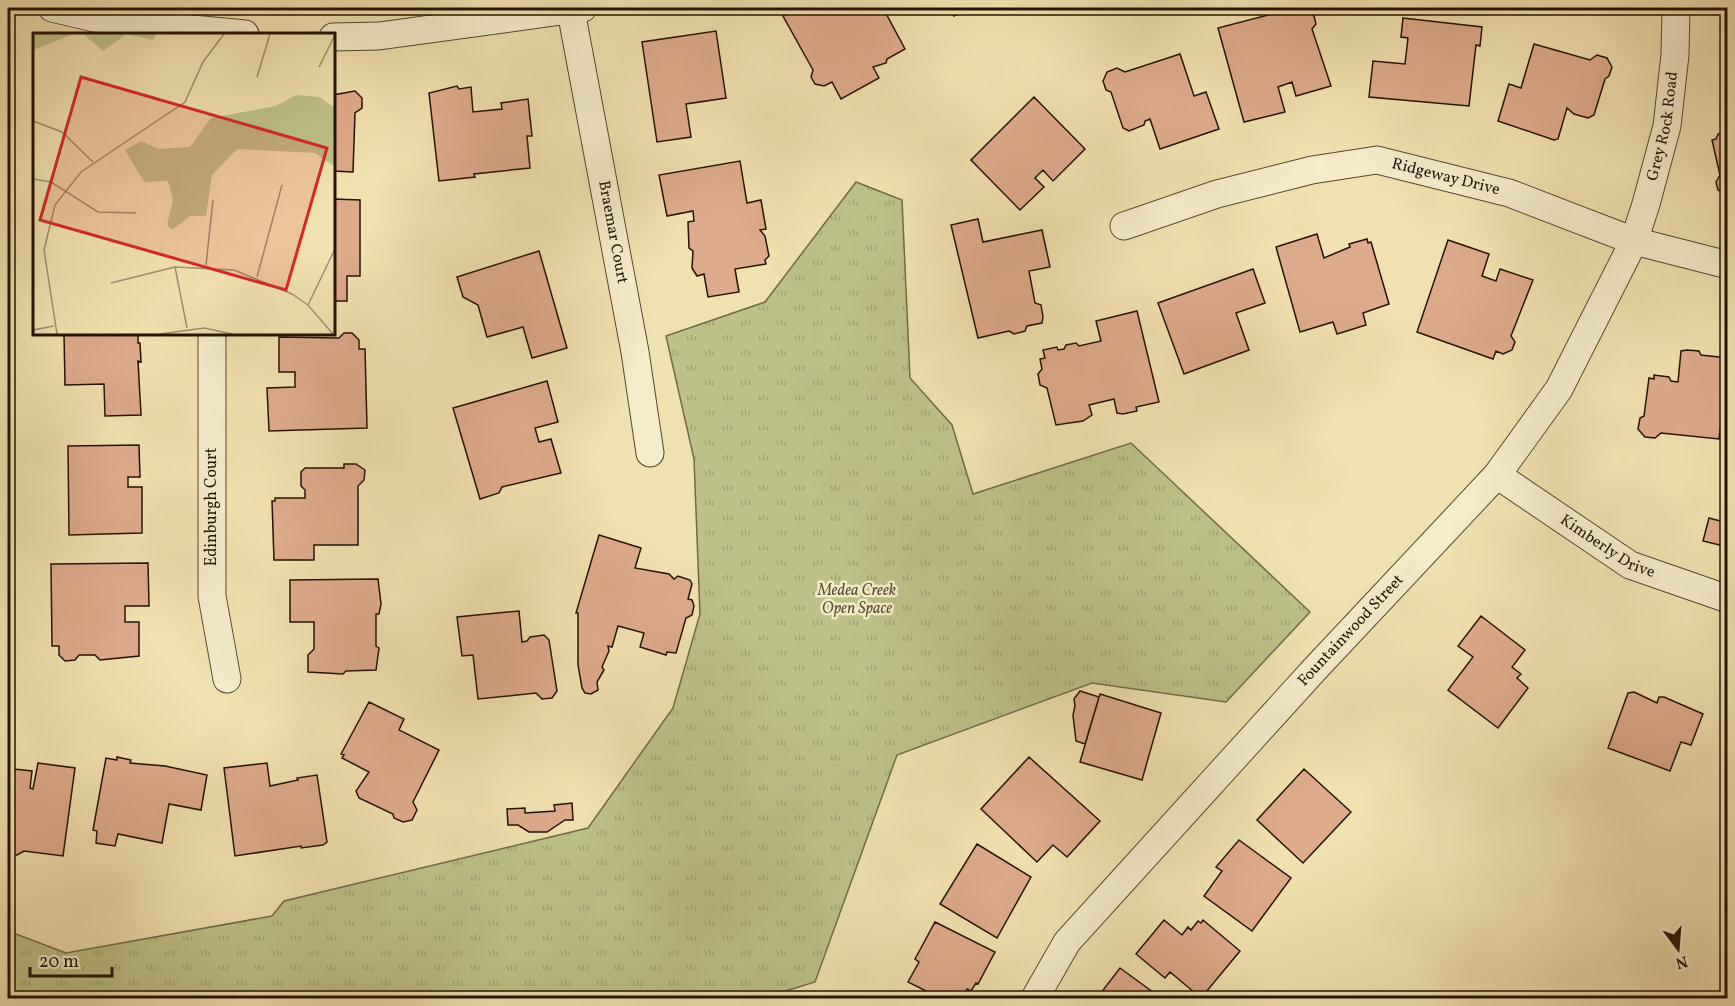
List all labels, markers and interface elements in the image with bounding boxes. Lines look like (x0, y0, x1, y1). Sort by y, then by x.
inset map (33, 33, 334, 334)
street label: Grey Rock Road (1642, 70, 1684, 183)
street label: Ridgeway Drive (1389, 153, 1502, 201)
street label: Braemar Court (592, 179, 633, 286)
street label: Edinburgh Court (201, 447, 223, 566)
street label: Kimberly Drive (1555, 510, 1658, 584)
street label: Fountainwood Street (1293, 569, 1409, 691)
park label: Medea Creek Open Space (817, 580, 897, 620)
north arrow (1648, 919, 1708, 979)
scale bar (30, 940, 112, 978)
text: N (1673, 949, 1690, 974)
text: 20 m (39, 950, 79, 975)

